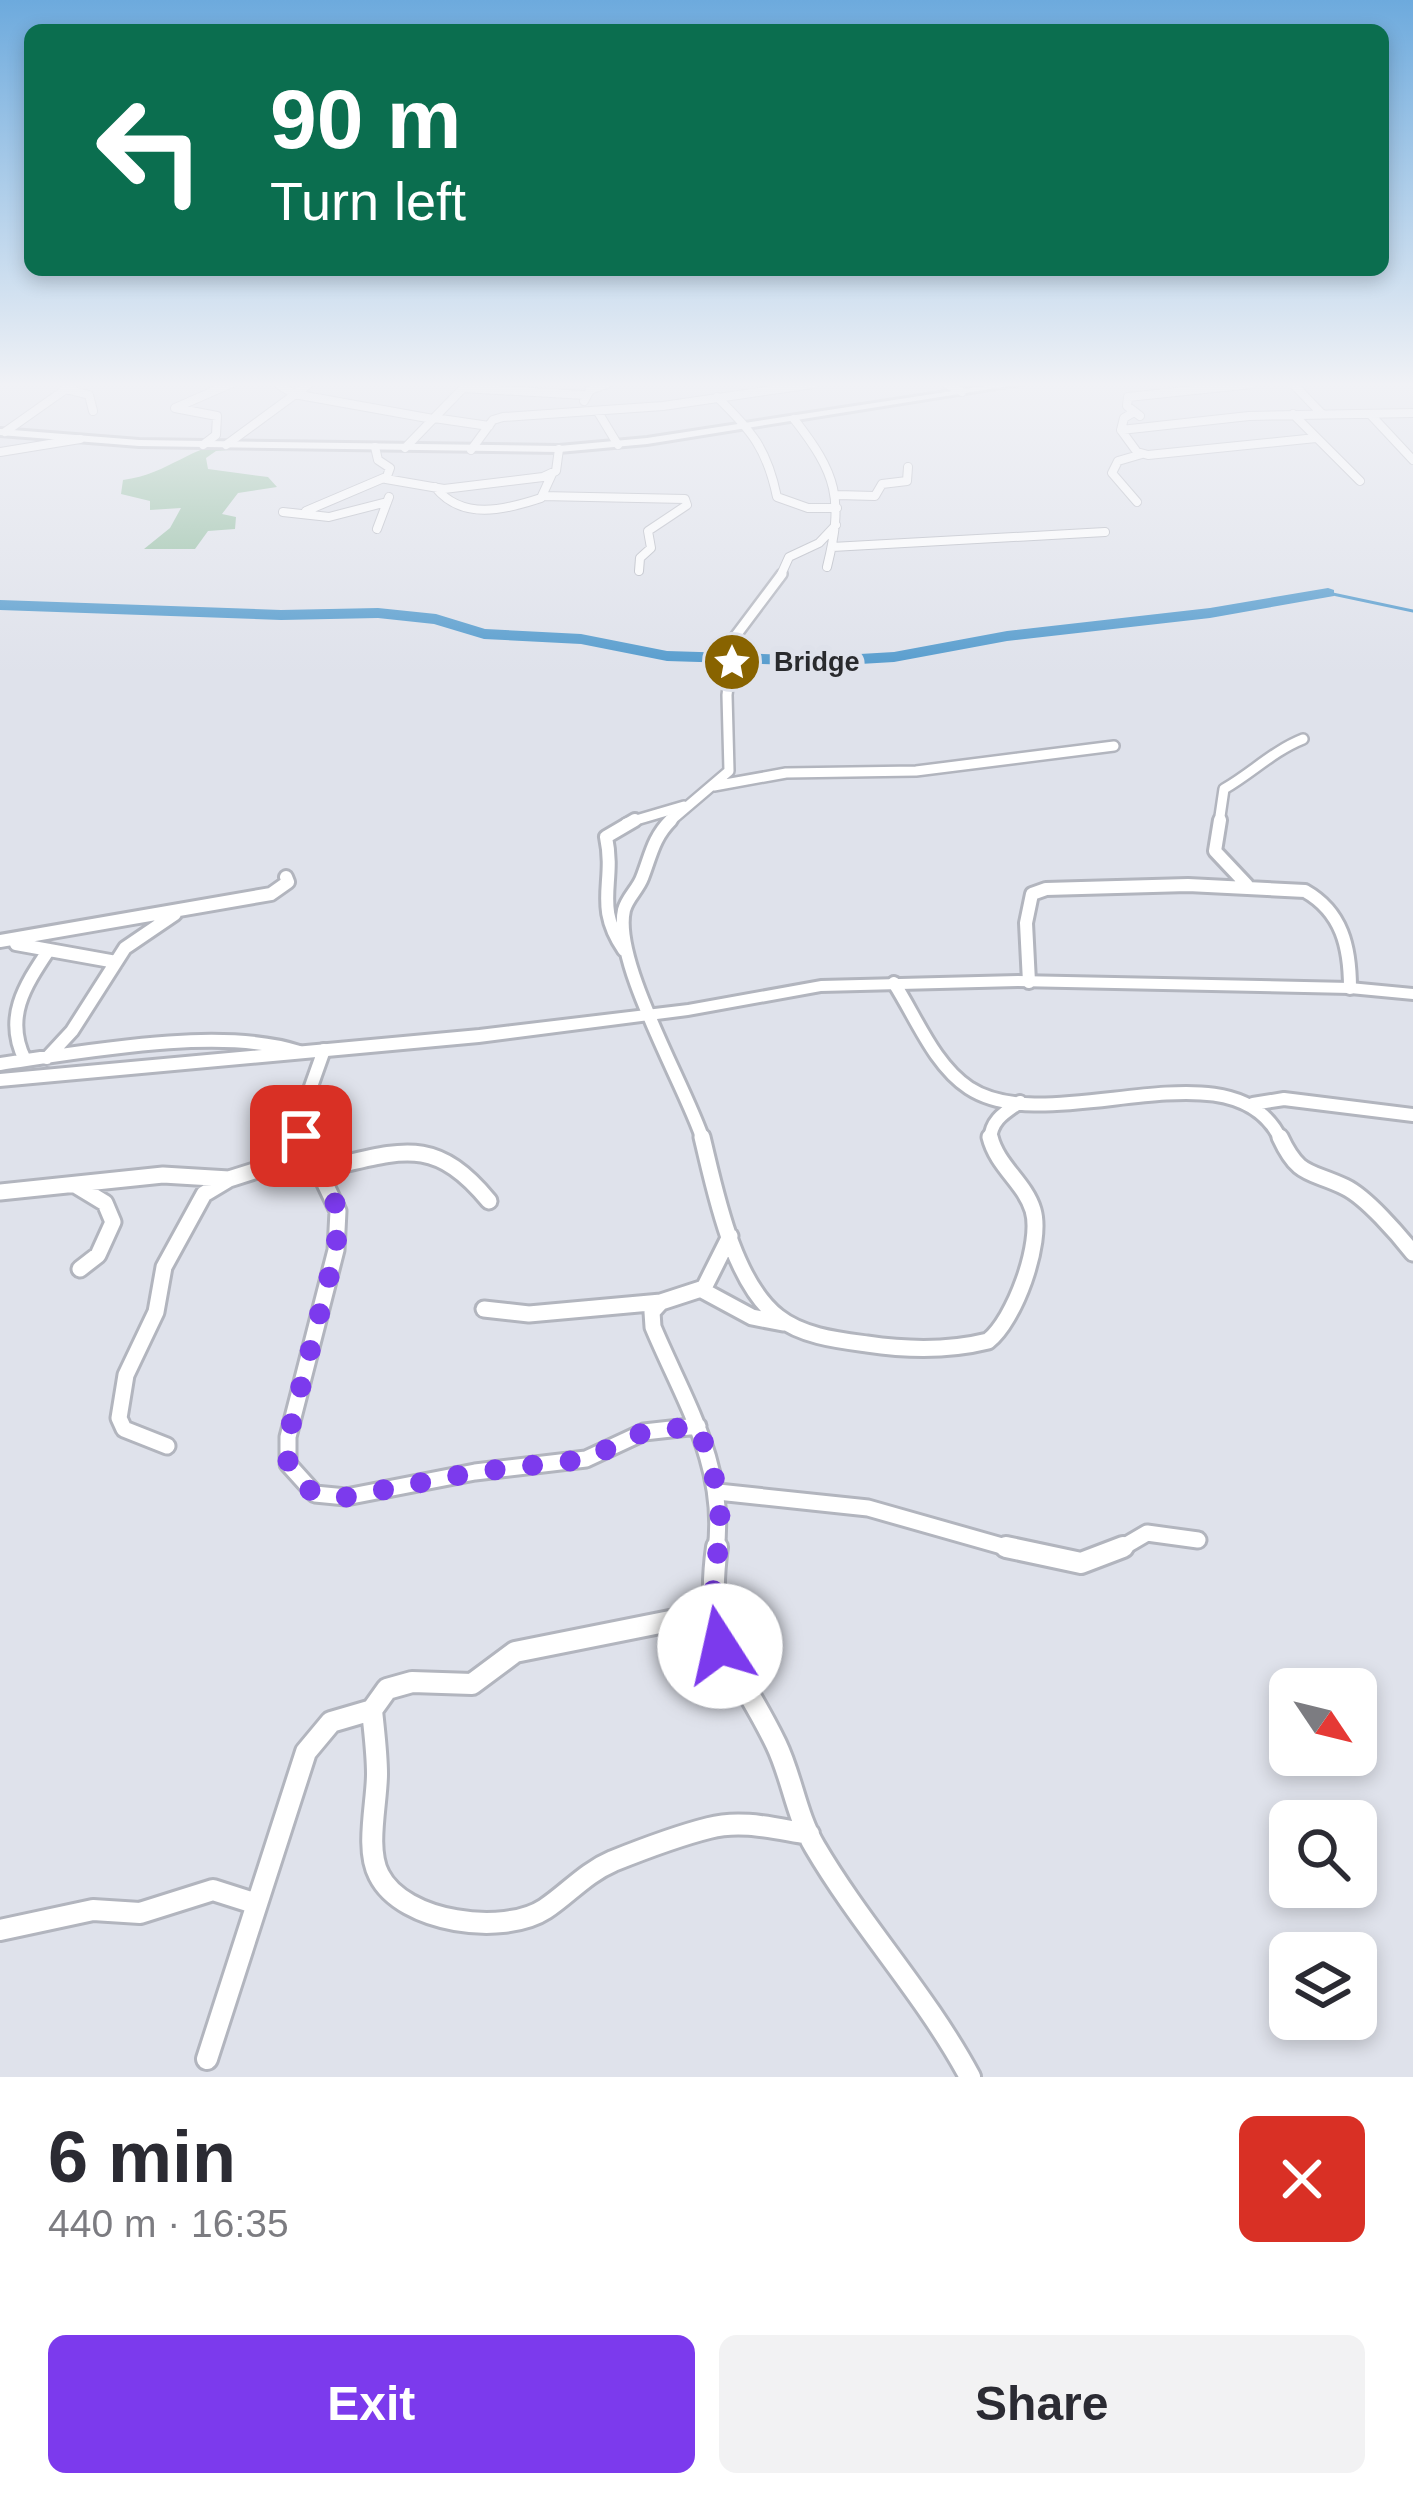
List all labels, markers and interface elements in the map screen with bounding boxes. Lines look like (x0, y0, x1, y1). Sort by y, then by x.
icon: left (72, 72, 228, 228)
text: 90 m (270, 72, 461, 166)
text: Turn left (270, 171, 466, 231)
place icon: Bridge (701, 631, 763, 693)
place label: Bridge (774, 647, 860, 677)
pin (250, 1085, 352, 1187)
icon: arrive (268, 1103, 334, 1169)
position arrow (657, 1583, 783, 1709)
north arrow (1269, 1668, 1377, 1776)
map controls (1269, 1668, 1377, 2040)
button: search (1269, 1800, 1377, 1908)
button: layers (1269, 1932, 1377, 2040)
button: close (1239, 2116, 1365, 2242)
text: 6 min (48, 2117, 236, 2197)
text: 440 m · 16:35 (48, 2202, 289, 2245)
button: Exit (48, 2335, 695, 2473)
button: Share (719, 2335, 1365, 2473)

